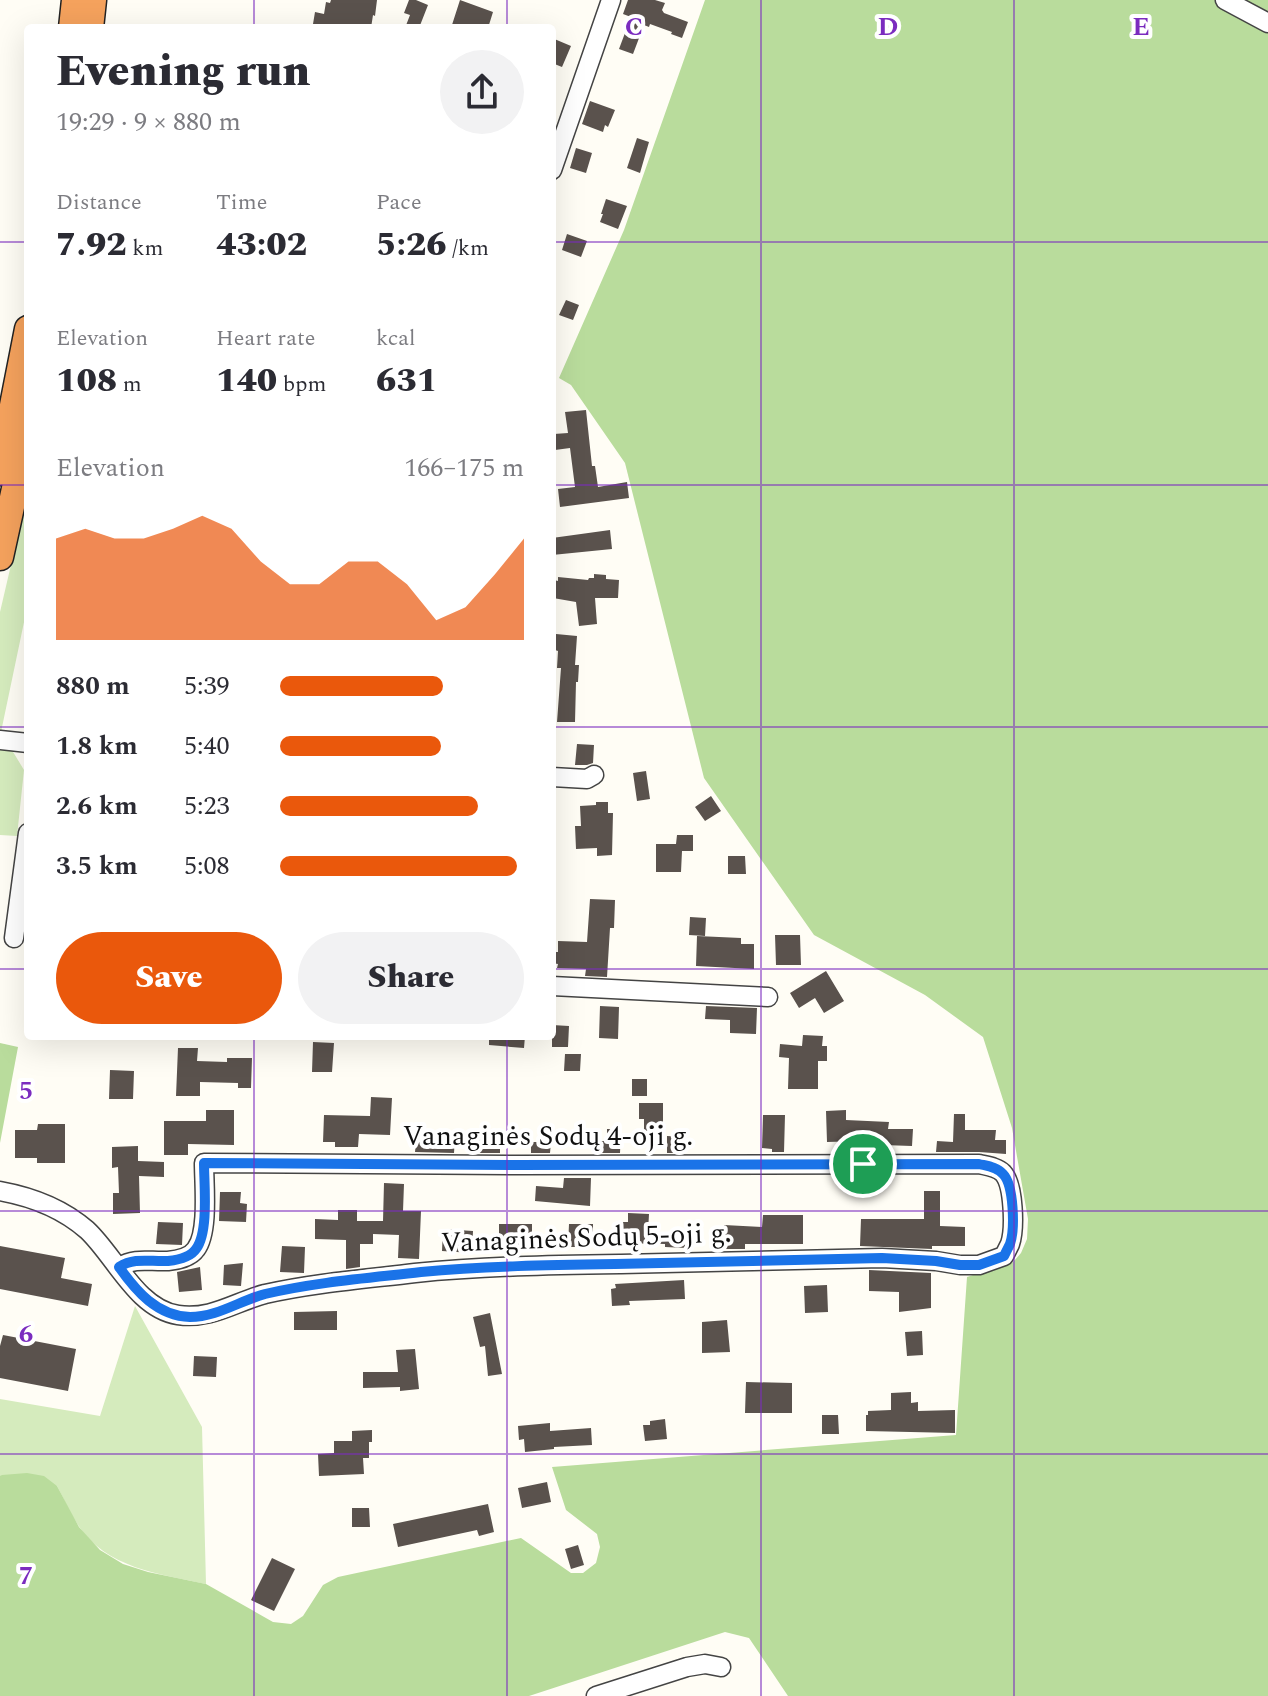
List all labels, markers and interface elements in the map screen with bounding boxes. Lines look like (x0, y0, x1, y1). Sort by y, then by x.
text: C (625, 7, 643, 47)
text: D (878, 7, 898, 47)
text: E (1132, 7, 1150, 47)
text: Evening run (56, 38, 311, 105)
button: share (440, 50, 524, 134)
text: 19:29 · 9 × 880 m (56, 102, 241, 142)
text: Distance (56, 186, 142, 219)
text: Time (216, 186, 267, 219)
text: Pace (376, 186, 422, 219)
text: 7.92 (56, 219, 127, 271)
text: 43:02 (216, 219, 307, 271)
text: 5:26 (376, 219, 447, 271)
text: km (127, 232, 163, 265)
text: /km (447, 232, 489, 265)
text: Elevation (56, 322, 148, 355)
text: Heart rate (216, 322, 316, 355)
text: kcal (376, 322, 416, 355)
text: 108 (56, 355, 117, 407)
text: 140 (216, 355, 277, 407)
text: 631 (376, 355, 437, 407)
text: m (117, 368, 142, 401)
text: bpm (277, 368, 326, 401)
text: Elevation (56, 448, 165, 488)
text: 166–175 m (404, 448, 524, 488)
text: 880 m (56, 666, 130, 706)
text: 5:39 (184, 666, 230, 706)
text: 1.8 km (56, 726, 138, 766)
text: 5:40 (184, 726, 230, 766)
text: 2.6 km (56, 786, 138, 826)
text: 5:23 (184, 786, 230, 826)
text: 3.5 km (56, 846, 138, 886)
text: 5:08 (184, 846, 230, 886)
button: Save (56, 932, 282, 1024)
button: Share (298, 932, 524, 1024)
text: 5 (19, 1071, 33, 1111)
street label: Vanaginės Sodų 4-oji g. (403, 1115, 693, 1158)
pin (829, 1130, 897, 1198)
icon: arrive (841, 1142, 885, 1186)
street label: Vanaginės Sodų 5-oji g. (440, 1211, 732, 1265)
text: 6 (19, 1314, 33, 1354)
text: 7 (19, 1556, 33, 1596)

